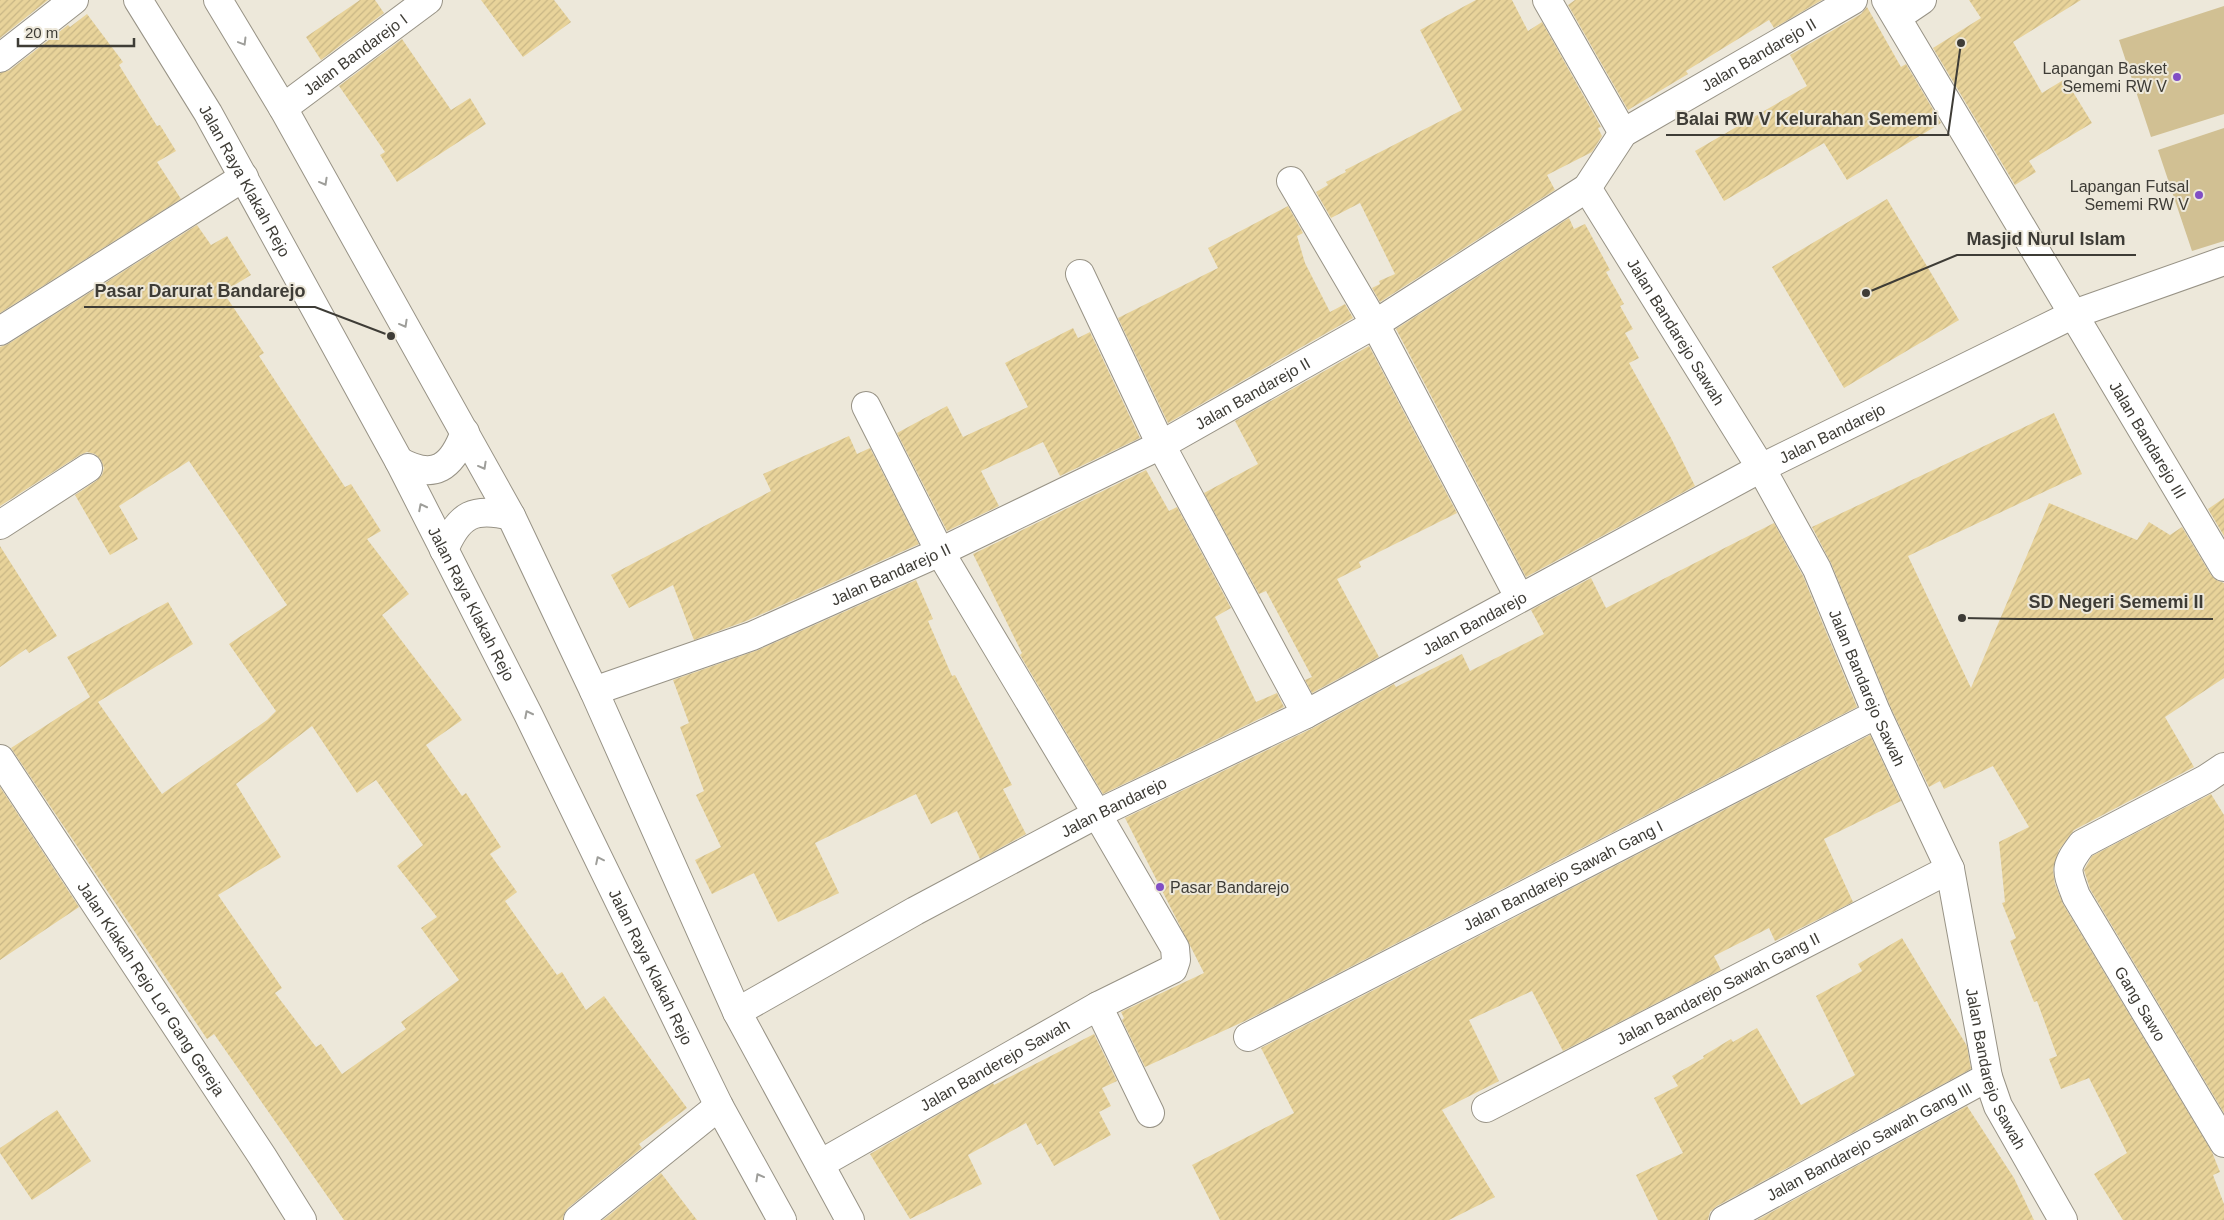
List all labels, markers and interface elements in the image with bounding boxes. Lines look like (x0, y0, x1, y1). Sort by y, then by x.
street label: Jalan Bandarejo I (300, 10, 410, 98)
scale bar (18, 15, 134, 47)
street label: Jalan Bandarejo II (1699, 15, 1819, 94)
text: 20 m (25, 24, 58, 41)
one-way arrow (236, 36, 246, 45)
place label: Lapangan Basket Sememi RW V (2042, 60, 2168, 95)
marker: Lapangan Basket Sememi RW V (2171, 71, 2183, 83)
street label: Jalan Raya Klakah Rejo (196, 101, 294, 260)
callout: Balai RW V Kelurahan Sememi (1666, 102, 1948, 135)
text: Balai RW V Kelurahan Sememi (1676, 109, 1938, 129)
one-way arrow (318, 177, 328, 186)
place label: Lapangan Futsal Sememi RW V (2070, 178, 2189, 213)
marker: Lapangan Futsal Sememi RW V (2193, 189, 2205, 201)
callout: Masjid Nurul Islam (1957, 222, 2136, 255)
text: Masjid Nurul Islam (1966, 229, 2126, 249)
street label: Jalan Bandarejo Sawah (1624, 255, 1728, 408)
callout: Pasar Darurat Bandarejo (84, 274, 315, 307)
text: Pasar Darurat Bandarejo (94, 281, 306, 301)
one-way arrow (398, 319, 408, 328)
street label: Jalan Bandarejo II (1192, 354, 1313, 432)
street label: Jalan Bandarejo III (2107, 378, 2190, 501)
street label: Jalan Bandarejo (1776, 400, 1888, 466)
one-way arrow (477, 460, 487, 469)
one-way arrow (418, 503, 428, 512)
street label: Jalan Raya Klakah Rejo (425, 524, 518, 684)
street label: Jalan Bandarejo II (828, 540, 953, 608)
callout: SD Negeri Sememi II (2018, 586, 2213, 619)
street label: Jalan Bandarejo (1419, 588, 1529, 658)
text: SD Negeri Sememi II (2028, 592, 2204, 612)
street label: Jalan Bandarejo Sawah (1826, 607, 1909, 769)
one-way arrow (524, 710, 534, 719)
street label: Jalan Bandarejo (1058, 774, 1169, 840)
street label: Jalan Bandarejo Sawah Gang I (1460, 817, 1665, 933)
one-way arrow (595, 856, 606, 865)
street label: Jalan Klakah Rejo Lor Gang Gereja (75, 878, 228, 1099)
place label: Pasar Bandarejo (1170, 879, 1289, 896)
marker: Pasar Bandarejo (1154, 881, 1166, 893)
street label: Jalan Raya Klakah Rejo (606, 886, 696, 1047)
street label: Jalan Bandarejo Sawah Gang II (1614, 929, 1822, 1048)
street label: Gang Sawo (2112, 963, 2169, 1044)
street label: Jalan Bandarejo Sawah (1963, 987, 2029, 1152)
street label: Jalan Banderejo Sawah (917, 1016, 1072, 1114)
street label: Jalan Bandarejo Sawah Gang III (1764, 1079, 1975, 1204)
one-way arrow (755, 1174, 765, 1183)

